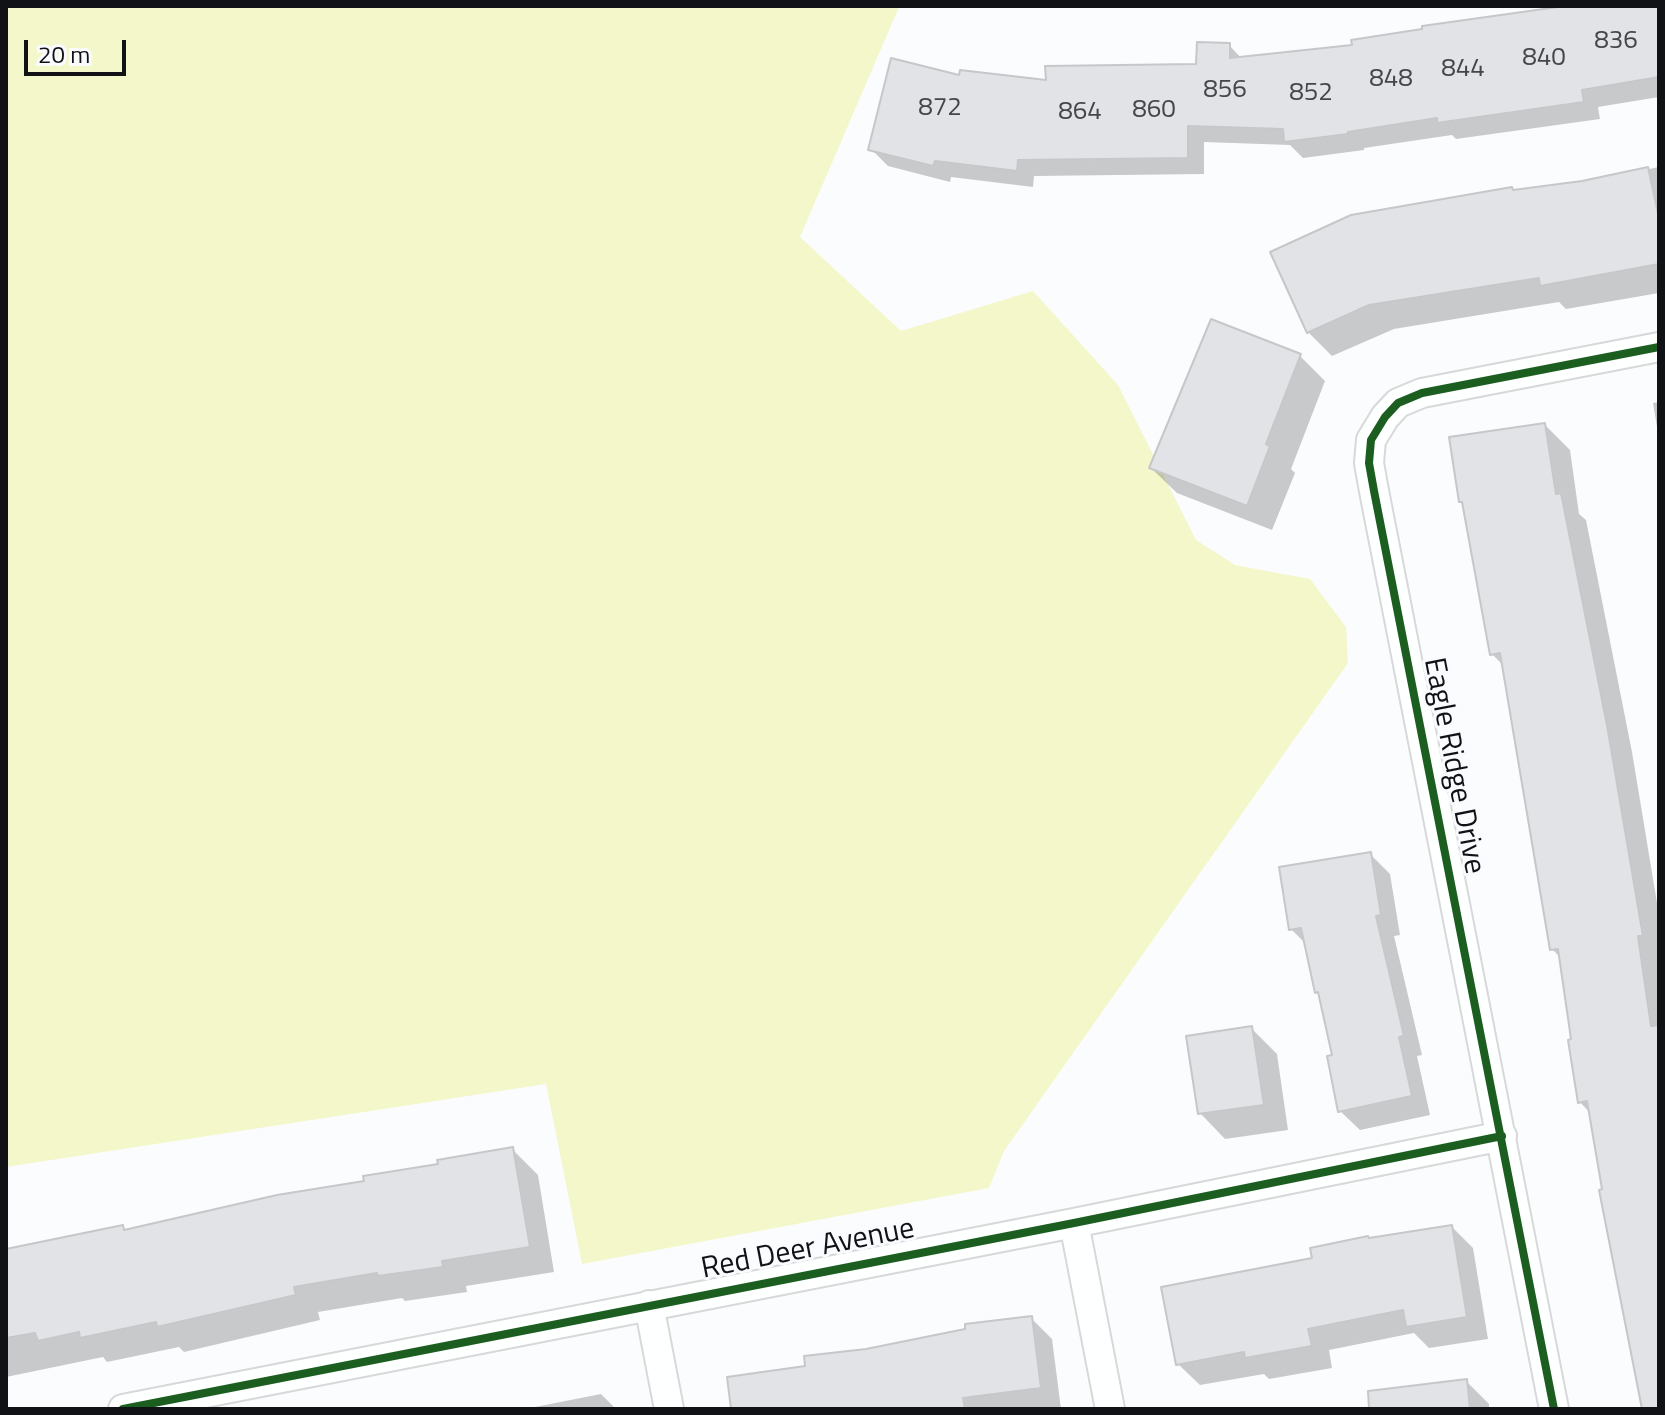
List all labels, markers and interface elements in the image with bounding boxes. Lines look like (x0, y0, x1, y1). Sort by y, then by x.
scale bar (28, 24, 130, 74)
house number: 836 (1594, 26, 1638, 58)
text: 20 m (38, 36, 90, 72)
house number: 840 (1522, 43, 1566, 75)
house number: 844 (1441, 54, 1485, 86)
house number: 848 (1369, 64, 1413, 96)
house number: 856 (1203, 75, 1247, 107)
house number: 852 (1289, 78, 1333, 110)
house number: 872 (918, 93, 962, 125)
house number: 860 (1132, 95, 1176, 127)
house number: 864 (1058, 97, 1102, 129)
street label: Eagle Ridge Drive (1414, 655, 1492, 877)
street label: Red Deer Avenue (698, 1212, 918, 1288)

